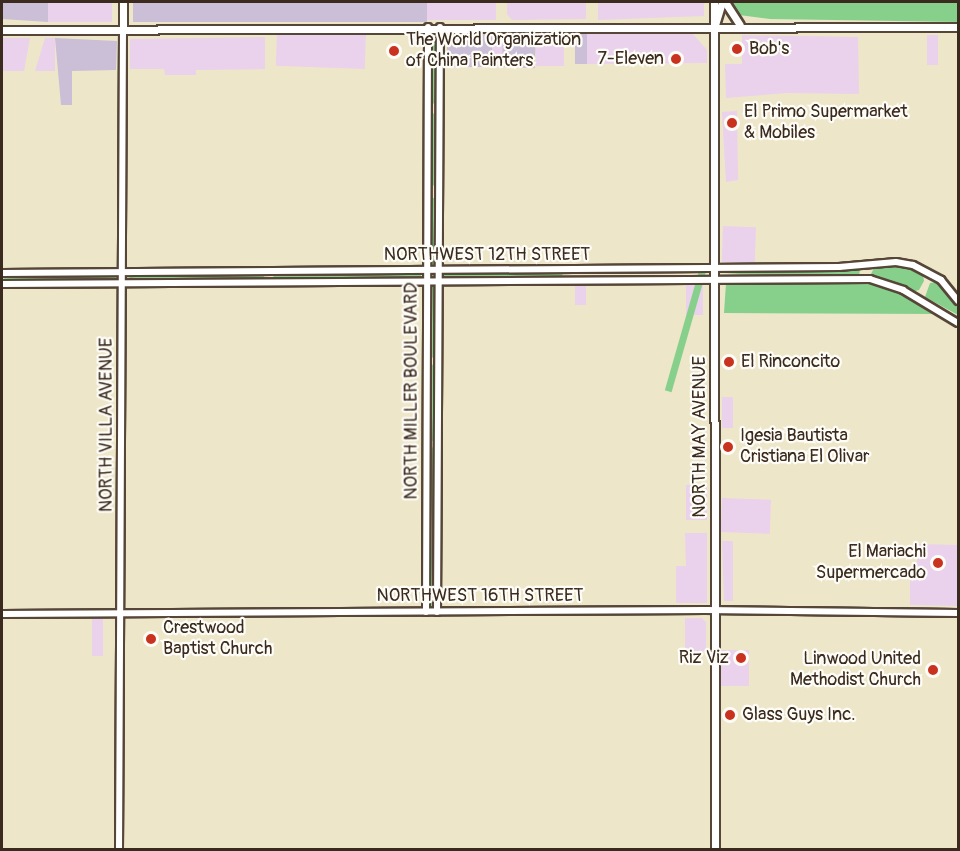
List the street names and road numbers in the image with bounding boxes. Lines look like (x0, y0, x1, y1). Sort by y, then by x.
street label: NORTHWEST 12TH STREET (384, 244, 590, 266)
street label: NORTH MILLER BOULEVARD (401, 282, 423, 500)
street label: NORTH VILLA AVENUE (96, 338, 118, 512)
street label: NORTH MAY AVENUE (689, 356, 711, 518)
street label: NORTHWEST 16TH STREET (377, 585, 583, 607)

